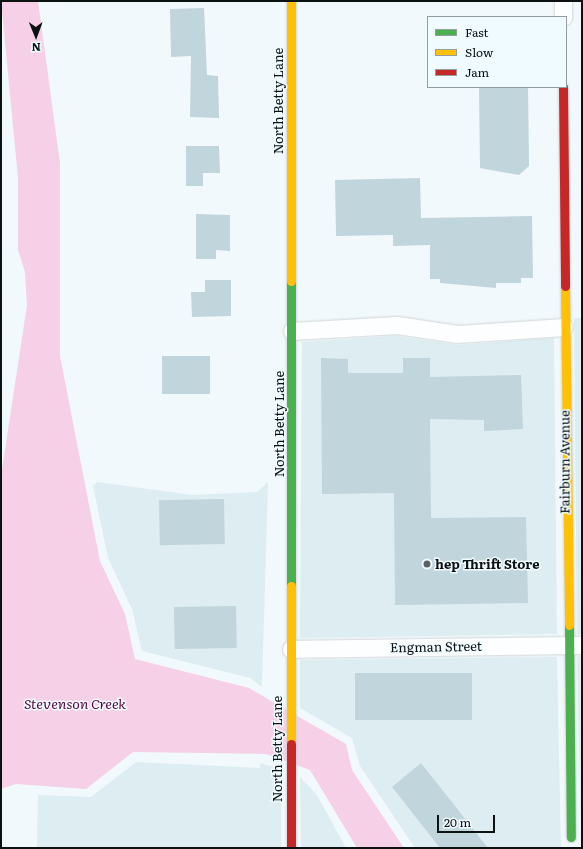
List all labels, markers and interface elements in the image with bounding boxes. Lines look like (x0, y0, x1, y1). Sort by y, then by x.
north arrow (16, 16, 56, 56)
legend (427, 16, 567, 88)
text: Fast (465, 23, 488, 41)
text: N (31, 40, 41, 56)
text: Slow (465, 43, 493, 61)
street label: North Betty Lane (270, 48, 286, 154)
text: Jam (465, 63, 489, 81)
street label: North Betty Lane (271, 371, 287, 477)
street label: Fairburn Avenue (557, 410, 573, 514)
place label: hep Thrift Store (435, 556, 540, 572)
marker: hep Thrift Store (422, 559, 432, 569)
street label: Engman Street (390, 638, 482, 656)
water label: Stevenson Creek (24, 695, 126, 711)
street label: North Betty Lane (269, 696, 285, 802)
scale bar (439, 807, 497, 833)
text: 20 m (444, 813, 471, 831)

